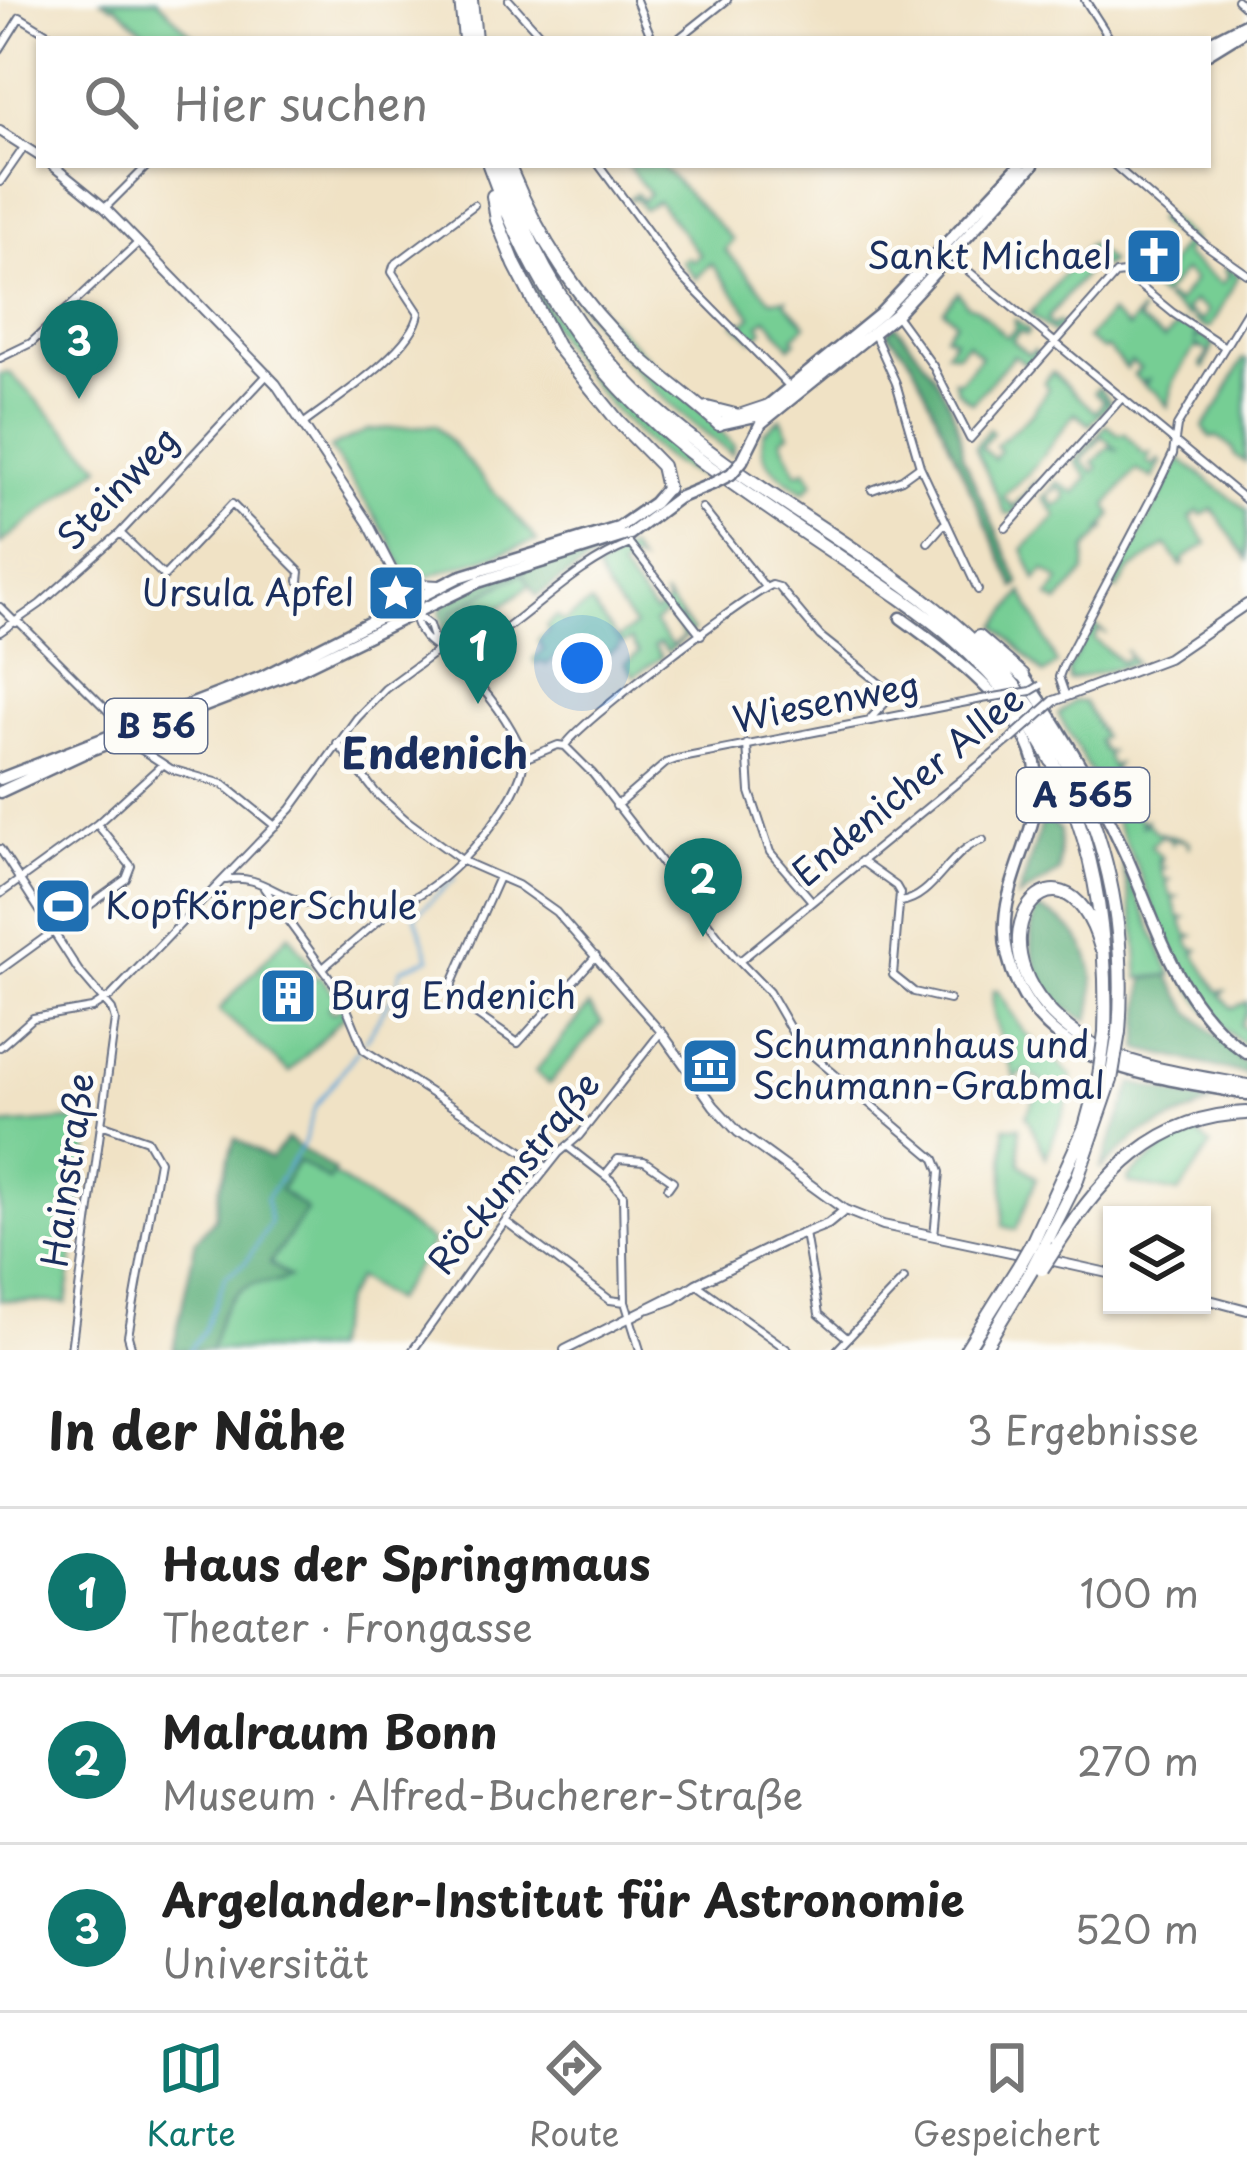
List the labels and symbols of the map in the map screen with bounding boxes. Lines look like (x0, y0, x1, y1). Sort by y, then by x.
church icon: Sankt Michael (1123, 225, 1185, 287)
place label: Sankt Michael (867, 227, 1112, 281)
pin: 3 (40, 300, 118, 399)
street label: Steinweg (44, 412, 190, 561)
place icon: Ursula Apfel (365, 562, 427, 624)
place label: Ursula Apfel (141, 564, 354, 618)
pin: 1 (439, 605, 517, 704)
your location (552, 633, 612, 693)
street label: Wiesenweg (728, 655, 924, 745)
street label: Endenicher Allee (779, 671, 1034, 898)
road number: B 56 (105, 699, 207, 753)
district label: Endenich (342, 720, 528, 783)
road number: A 565 (1017, 768, 1149, 822)
pin: 2 (664, 838, 742, 937)
sports icon: KopfKörperSchule (32, 875, 94, 937)
place label: KopfKörperSchule (105, 877, 417, 931)
building icon: Burg Endenich (257, 965, 319, 1027)
place label: Burg Endenich (330, 967, 576, 1021)
place label: Schumannhaus und Schumann-Grabmal (752, 1016, 1105, 1111)
museum icon: Schumannhaus und Schumann-Grabmal (679, 1035, 741, 1097)
street label: Röckumstraße (414, 1059, 611, 1285)
street label: Hainstraße (26, 1069, 106, 1270)

